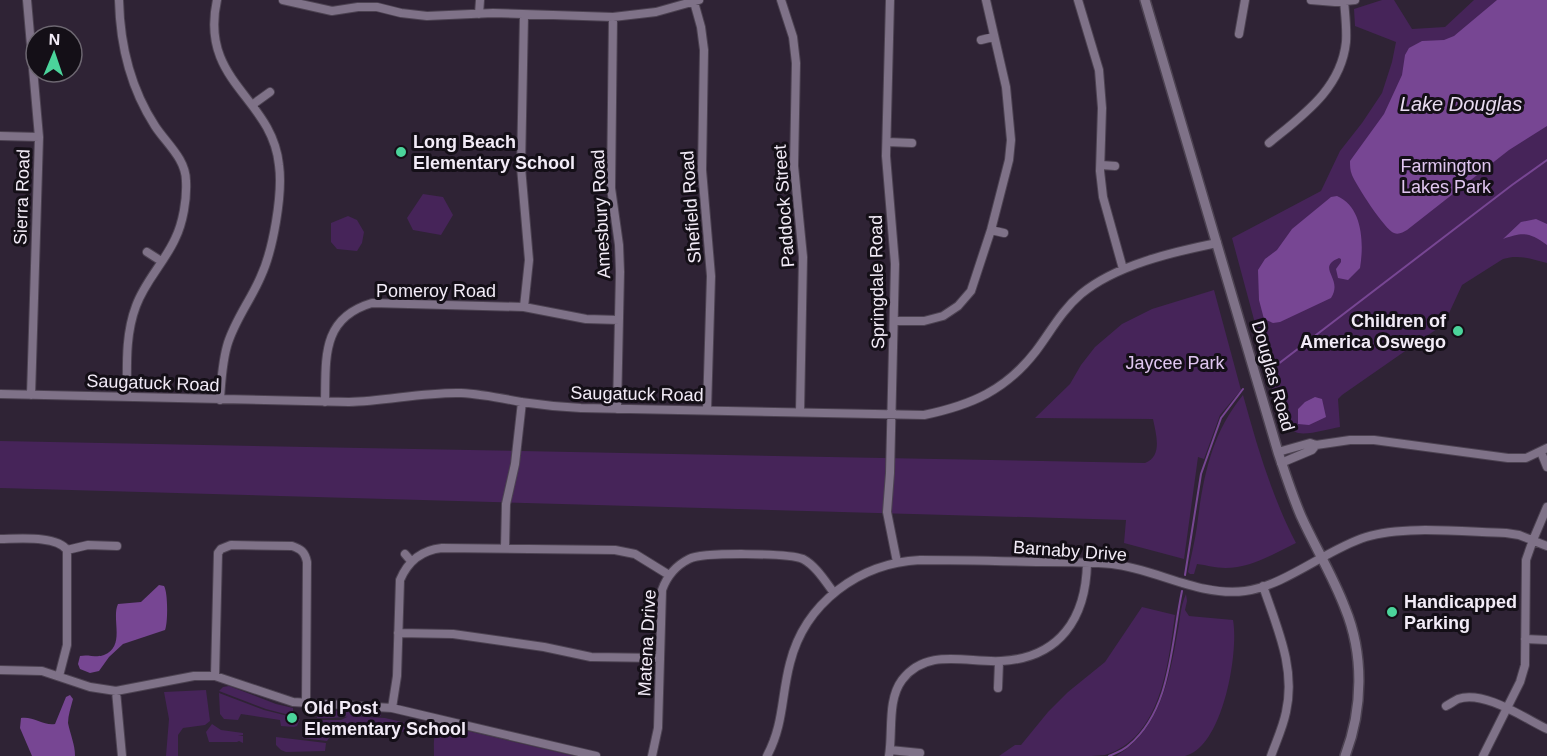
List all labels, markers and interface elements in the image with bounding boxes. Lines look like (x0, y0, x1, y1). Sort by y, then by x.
north arrow (24, 24, 84, 84)
text: N (48, 31, 61, 48)
water label: Lake Douglas (1400, 93, 1522, 115)
place label: Long Beach Elementary School (413, 132, 575, 173)
street label: Paddock Street (770, 144, 798, 268)
marker: Long Beach Elementary School (394, 145, 408, 159)
street label: Sierra Road (10, 149, 34, 245)
street label: Amesbury Road (588, 149, 614, 279)
street label: Shefield Road (677, 150, 705, 264)
park label: Farmington Lakes Park (1400, 156, 1492, 197)
street label: Springdale Road (866, 215, 888, 349)
street label: Pomeroy Road (376, 281, 496, 301)
place label: Children of America Oswego (1300, 311, 1447, 352)
street label: Douglas Road (1248, 318, 1298, 434)
marker: Children of America Oswego (1451, 324, 1465, 338)
park label: Jaycee Park (1125, 353, 1226, 373)
street label: Saugatuck Road (86, 371, 220, 395)
street label: Saugatuck Road (570, 383, 704, 405)
street label: Barnaby Drive (1012, 537, 1128, 565)
street label: Matena Drive (634, 589, 660, 697)
place label: Handicapped Parking (1404, 592, 1517, 633)
marker: Handicapped Parking (1385, 605, 1399, 619)
place label: Old Post Elementary School (304, 698, 466, 739)
marker: Old Post Elementary School (285, 711, 299, 725)

